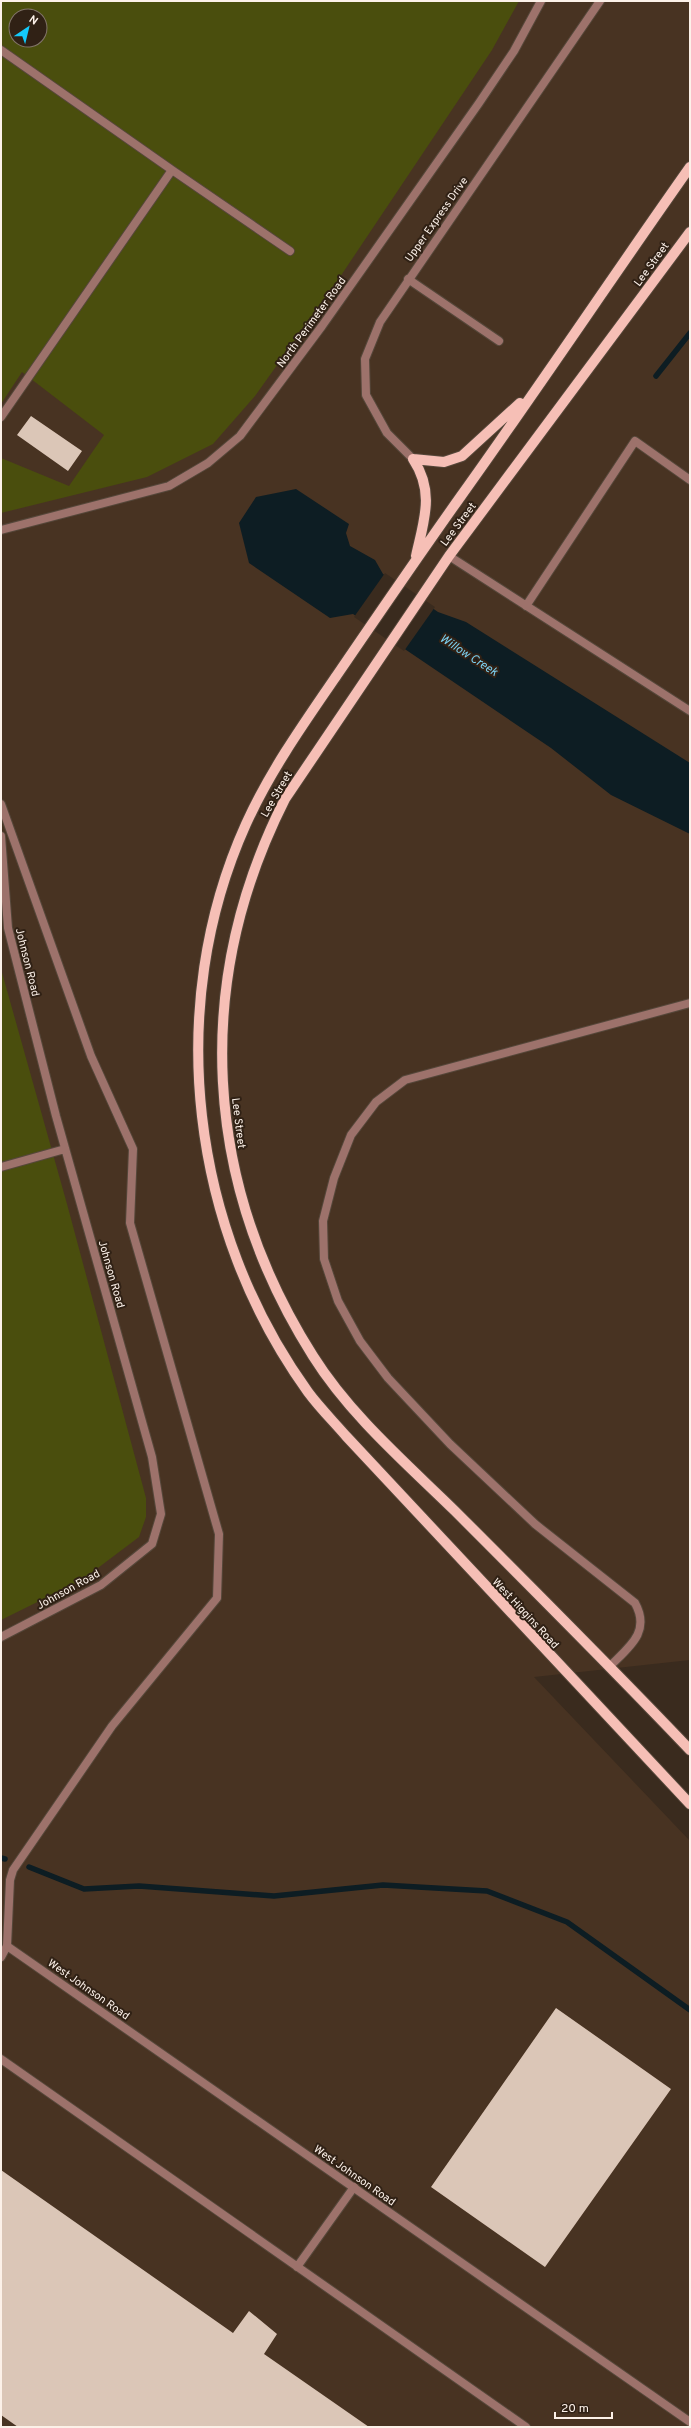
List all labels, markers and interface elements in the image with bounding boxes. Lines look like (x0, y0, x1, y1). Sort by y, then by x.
north arrow (8, 8, 48, 48)
text: N (26, 13, 40, 29)
street label: Upper Express Drive (402, 174, 471, 265)
street label: Lee Street (631, 240, 672, 289)
street label: North Perimeter Road (274, 274, 349, 371)
street label: Lee Street (438, 500, 480, 549)
water label: Willow Creek (436, 631, 501, 681)
street label: Lee Street (258, 769, 296, 820)
street label: Johnson Road (12, 927, 42, 998)
street label: Lee Street (228, 1097, 248, 1149)
street label: Johnson Road (95, 1239, 127, 1310)
street label: Johnson Road (34, 1567, 103, 1613)
street label: West Higgins Road (489, 1575, 562, 1652)
street label: West Johnson Road (45, 1956, 132, 2023)
street label: West Johnson Road (311, 2142, 398, 2209)
scale bar (555, 2394, 612, 2420)
text: 20 m (561, 2401, 589, 2417)

